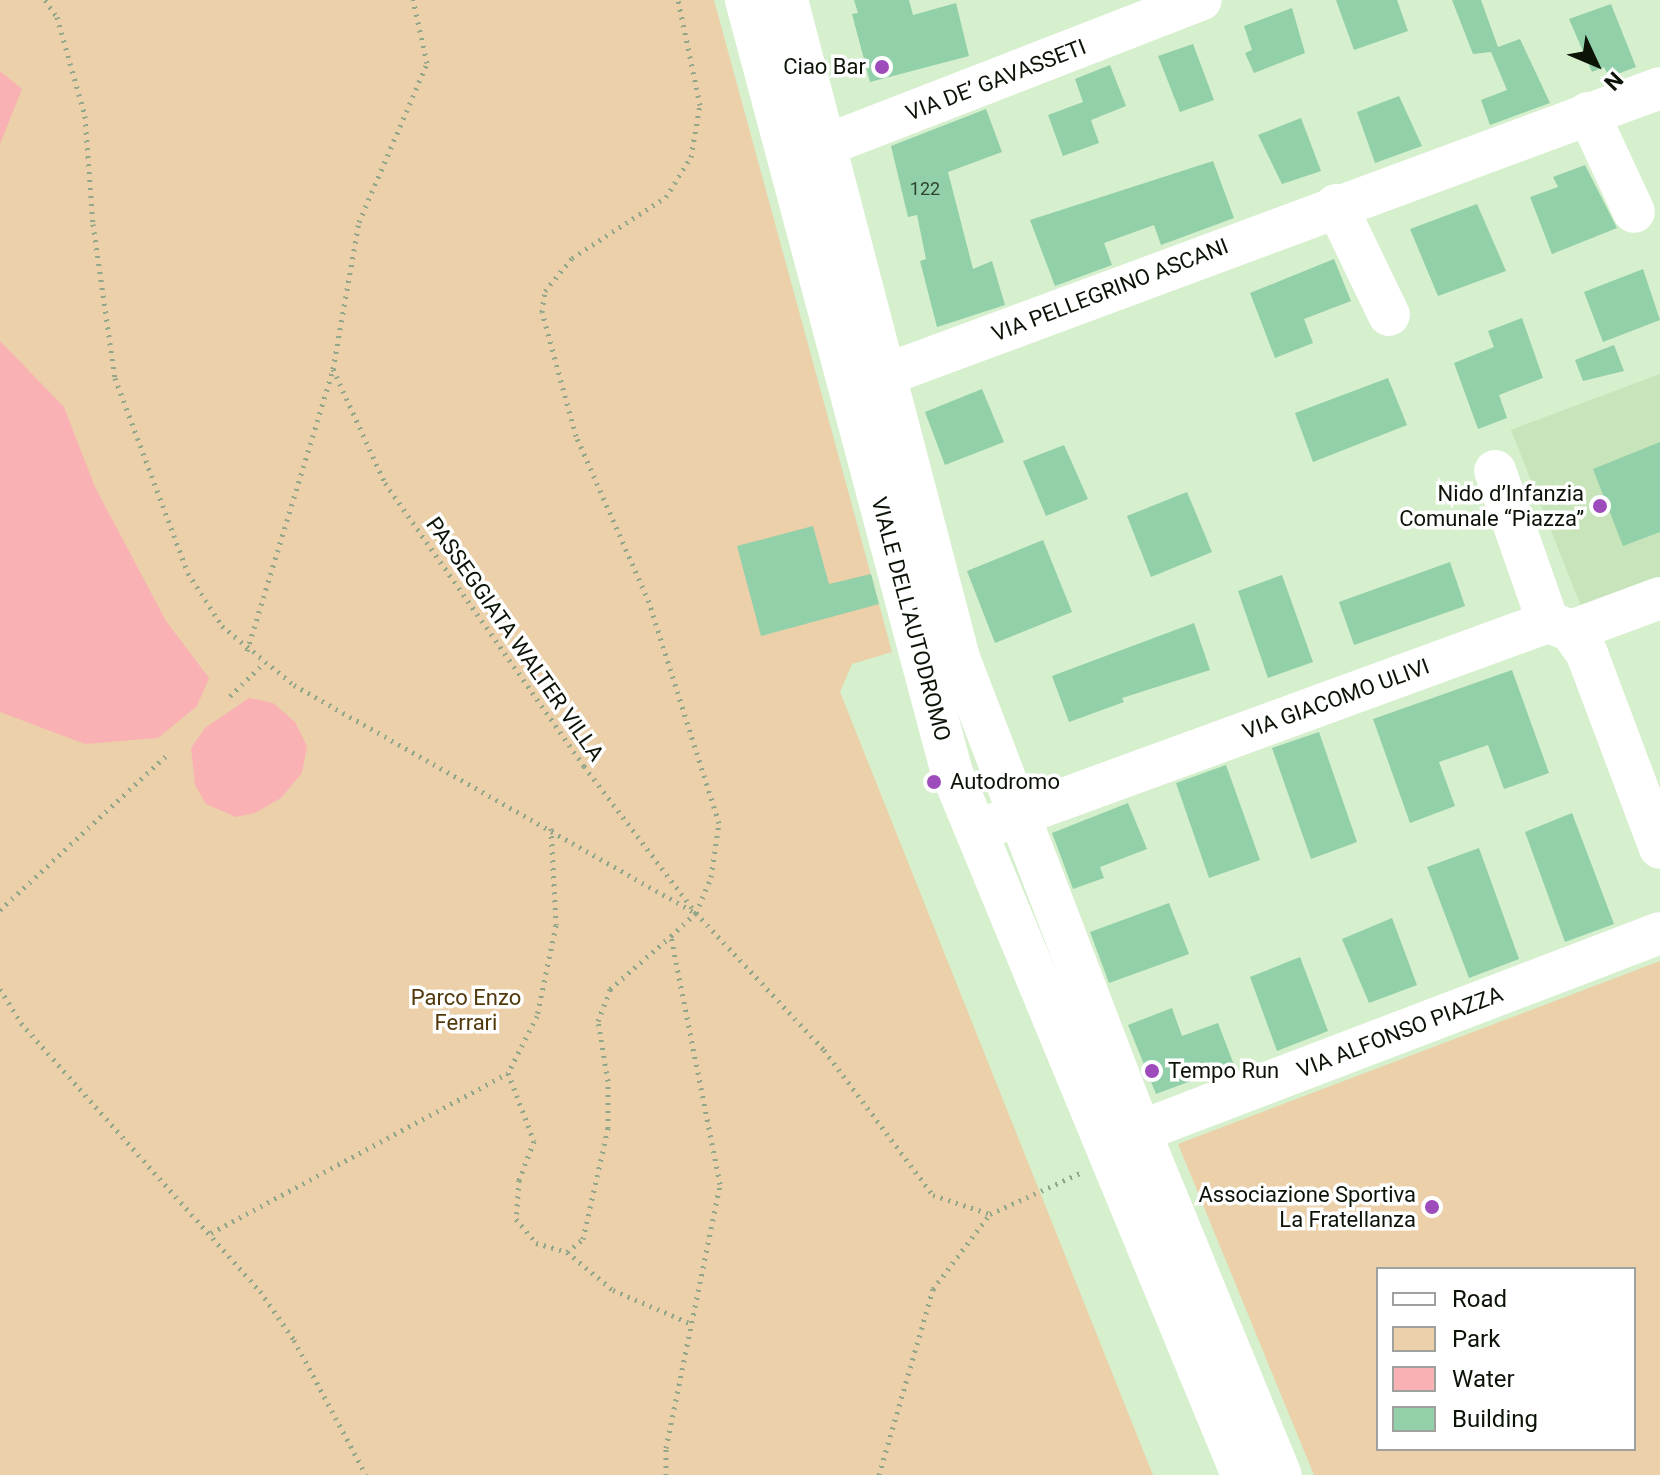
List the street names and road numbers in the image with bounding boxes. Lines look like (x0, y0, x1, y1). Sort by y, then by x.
street label: VIA DE’ GAVASSETI (902, 34, 1090, 126)
street label: VIA PELLEGRINO ASCANI (988, 233, 1232, 347)
street label: VIALE DELL'AUTODROMO (866, 494, 956, 744)
street label: PASSEGGIATA WALTER VILLA (421, 512, 609, 766)
street label: VIA GIACOMO ULIVI (1239, 653, 1433, 745)
street label: VIA ALFONSO PIAZZA (1293, 981, 1507, 1083)

